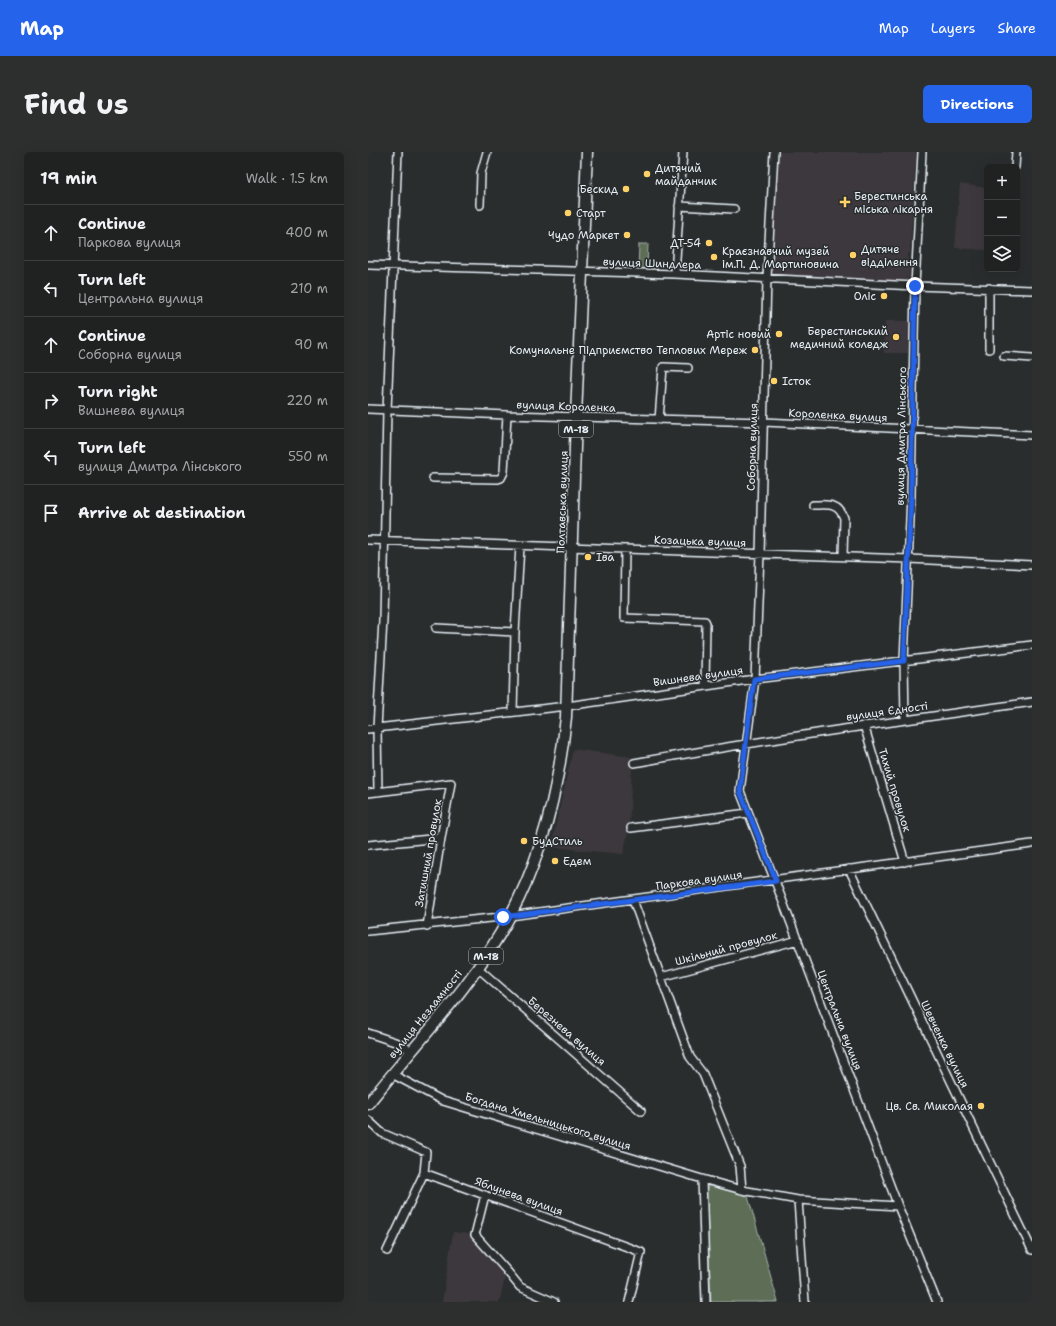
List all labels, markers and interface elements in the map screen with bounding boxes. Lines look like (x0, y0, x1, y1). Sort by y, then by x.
text: Map (20, 16, 64, 41)
text: Map (879, 19, 909, 37)
text: Layers (931, 19, 975, 37)
text: Share (997, 19, 1036, 37)
text: Find us (24, 85, 129, 123)
button: Directions (923, 85, 1032, 123)
place label: Дитячий майданчик (655, 161, 717, 189)
map controls (984, 164, 1020, 272)
button: + (984, 164, 1020, 200)
text: 19 min (40, 167, 97, 189)
marker: Дитячий майданчик (642, 169, 652, 179)
text: Walk · 1.5 km (246, 170, 328, 187)
place label: Бескид (579, 182, 618, 197)
marker: Бескид (621, 184, 631, 194)
place label: Берестинська міська лікарня (854, 189, 933, 217)
marker: Берестинська міська лікарня (839, 196, 851, 208)
button: − (984, 200, 1020, 236)
place label: Старт (576, 206, 606, 221)
marker: Старт (563, 208, 573, 218)
text: Continue (78, 214, 146, 234)
icon: ahead (40, 222, 62, 244)
text: 400 m (285, 224, 328, 241)
place label: Чудо Маркет (548, 228, 619, 243)
marker: Чудо Маркет (622, 230, 632, 240)
text: Паркова вулиця (78, 234, 181, 251)
place label: ДТ-54 (670, 236, 701, 251)
button: layers (984, 236, 1020, 272)
marker: ДТ-54 (704, 238, 714, 248)
place label: Дитяче відділення (861, 242, 918, 270)
place label: Краєзнавчий музей ім.П. Д. Мартиновича (722, 244, 839, 272)
marker: Дитяче відділення (848, 250, 858, 260)
marker: Краєзнавчий музей ім.П. Д. Мартиновича (709, 252, 719, 262)
street label: вулиця Шиндлера (603, 254, 702, 273)
text: Turn left (78, 270, 146, 290)
route end (906, 277, 924, 295)
icon: left (40, 278, 62, 300)
text: 210 m (290, 280, 328, 297)
place label: Оліс (854, 289, 876, 304)
text: Центральна вулиця (78, 290, 203, 307)
marker: Оліс (879, 291, 889, 301)
place label: Берестинський медичний коледж (790, 324, 889, 352)
text: Continue (78, 326, 146, 346)
place label: Артіс новий (706, 327, 771, 342)
marker: Артіс новий (774, 329, 784, 339)
marker: Берестинський медичний коледж (891, 332, 901, 342)
icon: ahead (40, 334, 62, 356)
text: 90 m (294, 336, 328, 353)
place label: Комунальне Підприємство Теплових Мереж (509, 343, 748, 358)
marker: Комунальне Підприємство Теплових Мереж (750, 345, 760, 355)
text: Соборна вулиця (78, 346, 182, 363)
street label: вулиця Дмитра Лінського (893, 366, 910, 506)
place label: Істок (782, 374, 811, 389)
marker: Істок (769, 376, 779, 386)
text: Turn right (78, 382, 158, 402)
icon: right (40, 390, 62, 412)
text: 220 m (286, 392, 328, 409)
street label: вулиця Короленка (516, 397, 616, 416)
text: Вишнева вулиця (78, 402, 185, 419)
street label: Соборна вулиця (743, 403, 762, 491)
street label: Короленка вулиця (788, 405, 888, 426)
road number: М-18 (559, 421, 593, 437)
text: Turn left (78, 438, 146, 458)
icon: left (40, 446, 62, 468)
text: 550 m (288, 448, 328, 465)
street label: Полтавська вулиця (553, 450, 572, 554)
text: вулиця Дмитра Лінського (78, 458, 242, 475)
icon: arrive (40, 502, 62, 524)
text: Arrive at destination (78, 503, 246, 523)
street label: Козацька вулиця (654, 532, 746, 551)
place label: Іва (596, 550, 615, 565)
marker: Іва (583, 552, 593, 562)
street label: Вишнева вулиця (652, 663, 744, 690)
street label: вулиця Єдності (845, 698, 929, 725)
street label: Тихий провулок (875, 747, 914, 834)
street label: Затишний провулок (412, 798, 445, 908)
place label: БудСтиль (532, 834, 583, 849)
marker: БудСтиль (519, 836, 529, 846)
place label: Едем (563, 854, 592, 869)
marker: Едем (550, 856, 560, 866)
street label: Паркова вулиця (655, 867, 743, 894)
route start (494, 908, 512, 926)
street label: Шкільний провулок (673, 928, 779, 969)
road number: М-18 (469, 948, 503, 964)
street label: вулиця Незламності (385, 967, 466, 1062)
street label: Центральна вулиця (814, 968, 866, 1072)
street label: Березнева вулиця (525, 993, 609, 1069)
street label: Шевченка вулиця (917, 998, 972, 1090)
street label: Богдана Хмельницького вулиця (463, 1089, 633, 1154)
place label: Цв. Св. Миколая (885, 1099, 973, 1114)
marker: Цв. Св. Миколая (976, 1101, 986, 1111)
street label: Яблунева вулиця (473, 1174, 565, 1219)

